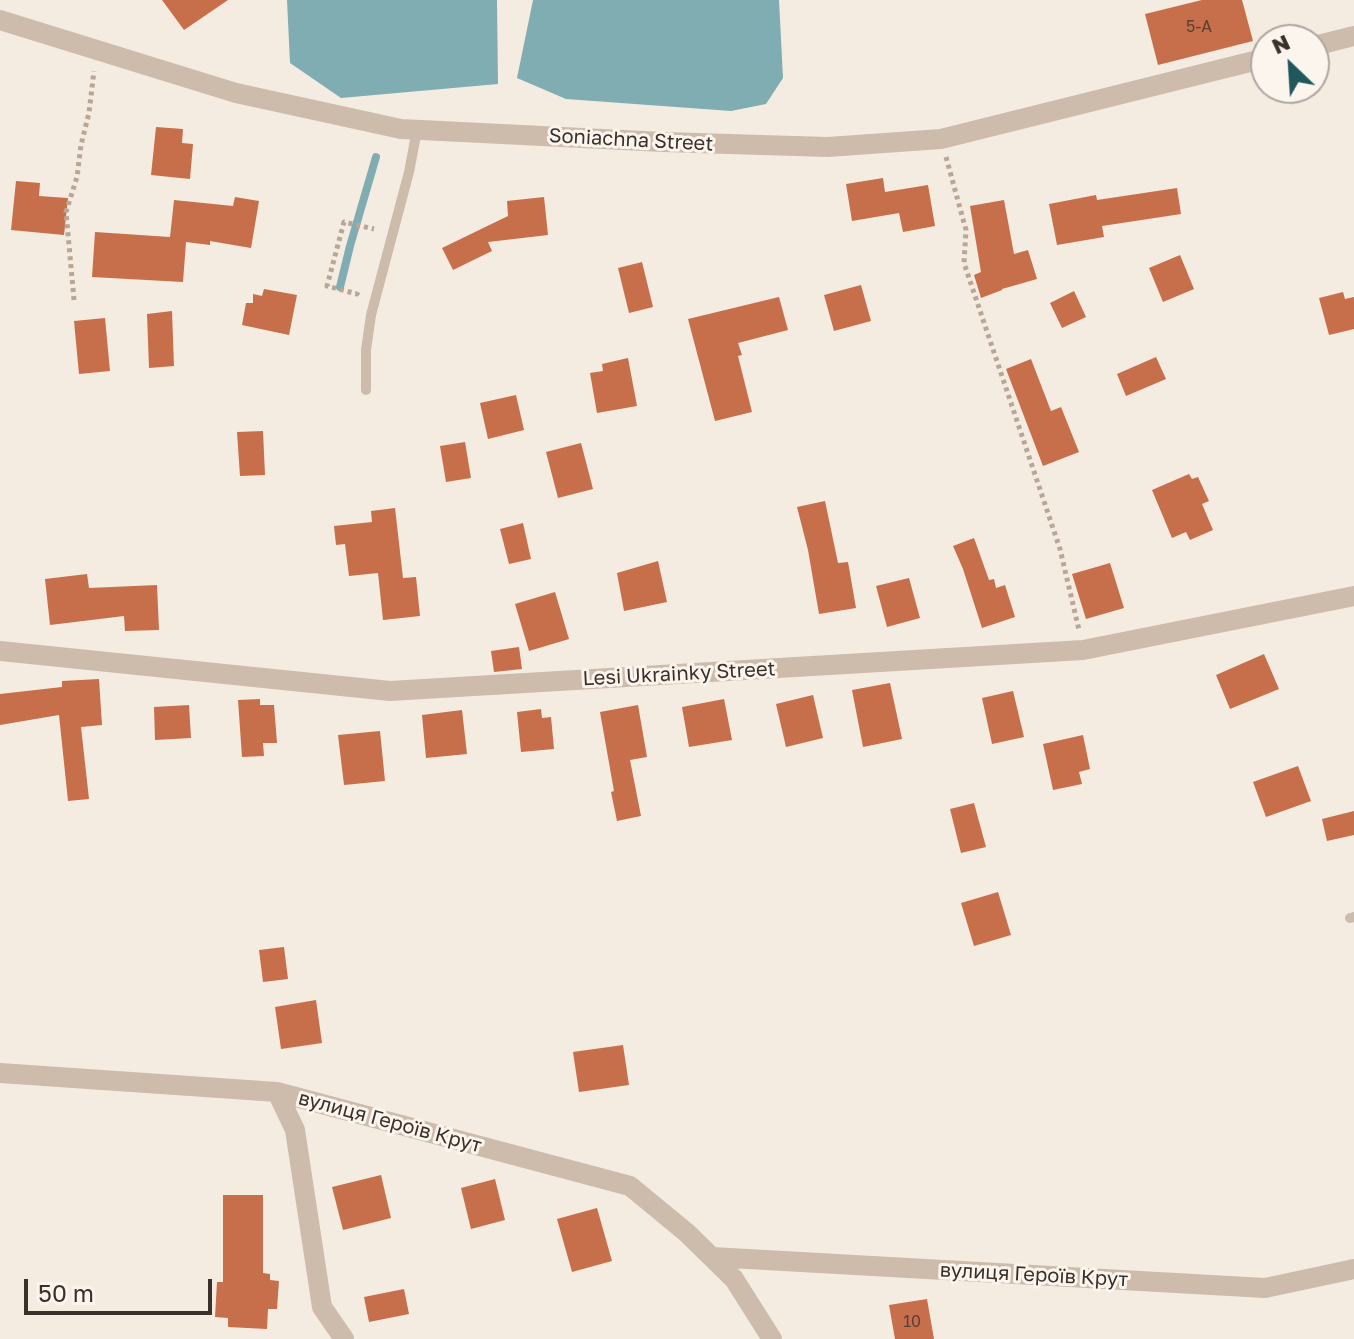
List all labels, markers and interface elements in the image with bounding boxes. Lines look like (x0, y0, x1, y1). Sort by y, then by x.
house number: 5-А (1186, 17, 1212, 37)
north arrow (1250, 24, 1330, 104)
text: N (1267, 28, 1294, 59)
street label: Soniachna Street (548, 124, 714, 156)
street label: Lesi Ukrainky Street (582, 657, 776, 691)
street label: вулиця Героїв Крут (296, 1086, 484, 1158)
street label: вулиця Героїв Крут (939, 1258, 1129, 1292)
scale bar (28, 1263, 216, 1313)
text: 50 m (38, 1278, 94, 1307)
house number: 10 (903, 1312, 921, 1332)

